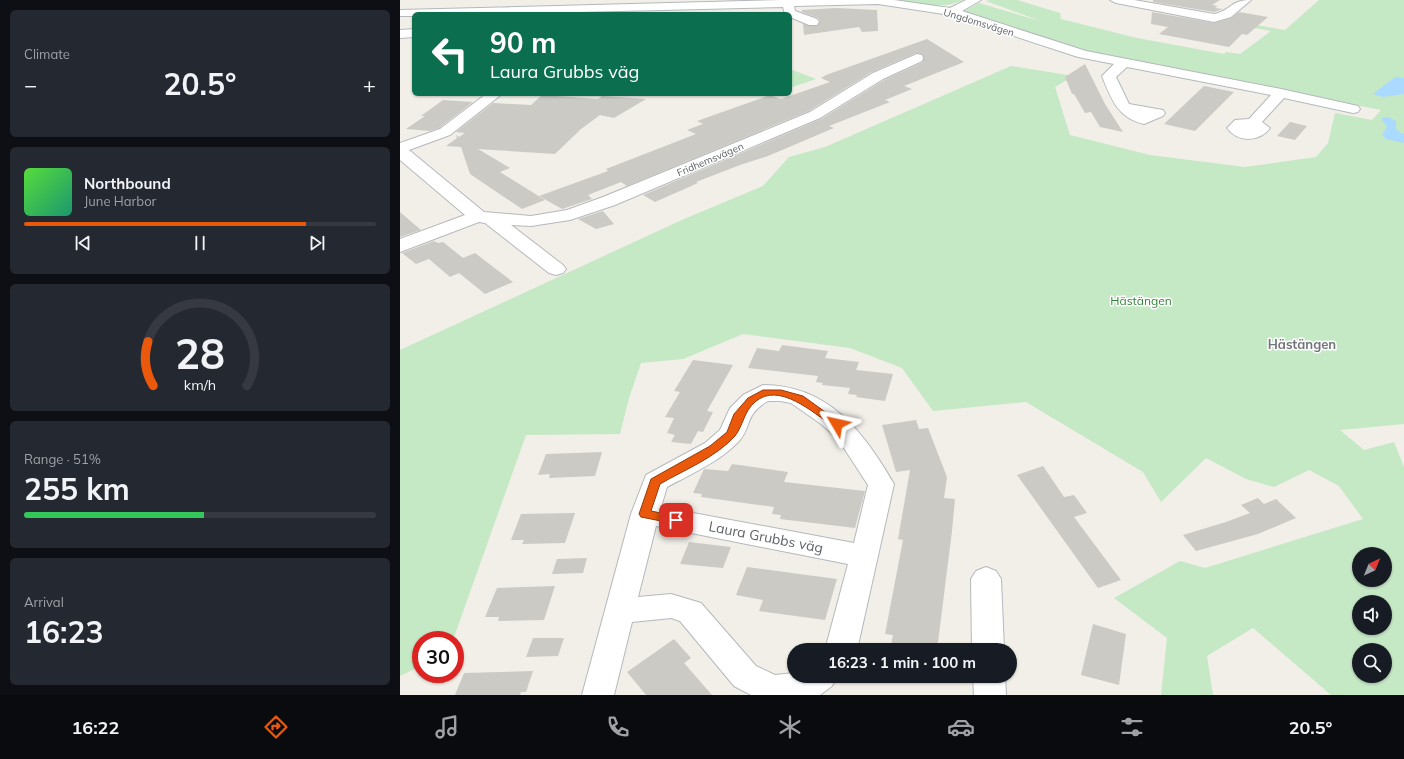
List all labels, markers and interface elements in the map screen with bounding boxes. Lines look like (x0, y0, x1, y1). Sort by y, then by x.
street label: Ungdomsvägen (942, 6, 1016, 39)
text: 90 m (490, 25, 556, 60)
icon: left (424, 28, 476, 80)
text: Climate (24, 46, 70, 62)
text: Laura Grubbs väg (490, 60, 639, 83)
text: 20.5° (164, 65, 236, 103)
text: − (24, 71, 37, 99)
text: + (363, 71, 376, 99)
street label: Fridhemsvägen (675, 140, 746, 179)
text: Northbound (84, 174, 171, 193)
text: June Harbor (84, 193, 156, 209)
icon: previous (72, 232, 94, 254)
icon: pause (189, 232, 211, 254)
icon: next (306, 232, 328, 254)
park label: Hästängen (1110, 293, 1172, 308)
text: 28 (175, 326, 225, 378)
district label: Hästängen (1268, 336, 1336, 352)
text: km/h (184, 375, 216, 393)
position arrow (816, 403, 858, 445)
text: Range · 51% (24, 451, 101, 467)
text: 255 km (24, 470, 130, 508)
pin (659, 503, 693, 537)
icon: arrive (665, 509, 687, 531)
street label: Laura Grubbs väg (707, 517, 825, 557)
north arrow (1352, 547, 1392, 587)
map controls (1352, 547, 1392, 683)
text: Arrival (24, 594, 64, 610)
button: sound (1352, 595, 1392, 635)
text: 16:23 (24, 613, 103, 651)
speed limit sign: 30 (412, 631, 464, 683)
button: search (1352, 643, 1392, 683)
text: 16:23 · 1 min · 100 m (828, 653, 976, 672)
icon: directions (262, 713, 290, 741)
icon: music (433, 713, 461, 741)
icon: phone (604, 713, 632, 741)
icon: climate (776, 713, 804, 741)
icon: car (947, 713, 975, 741)
icon: filters (1118, 713, 1146, 741)
text: 16:22 (72, 716, 119, 739)
text: 20.5° (1289, 716, 1332, 739)

